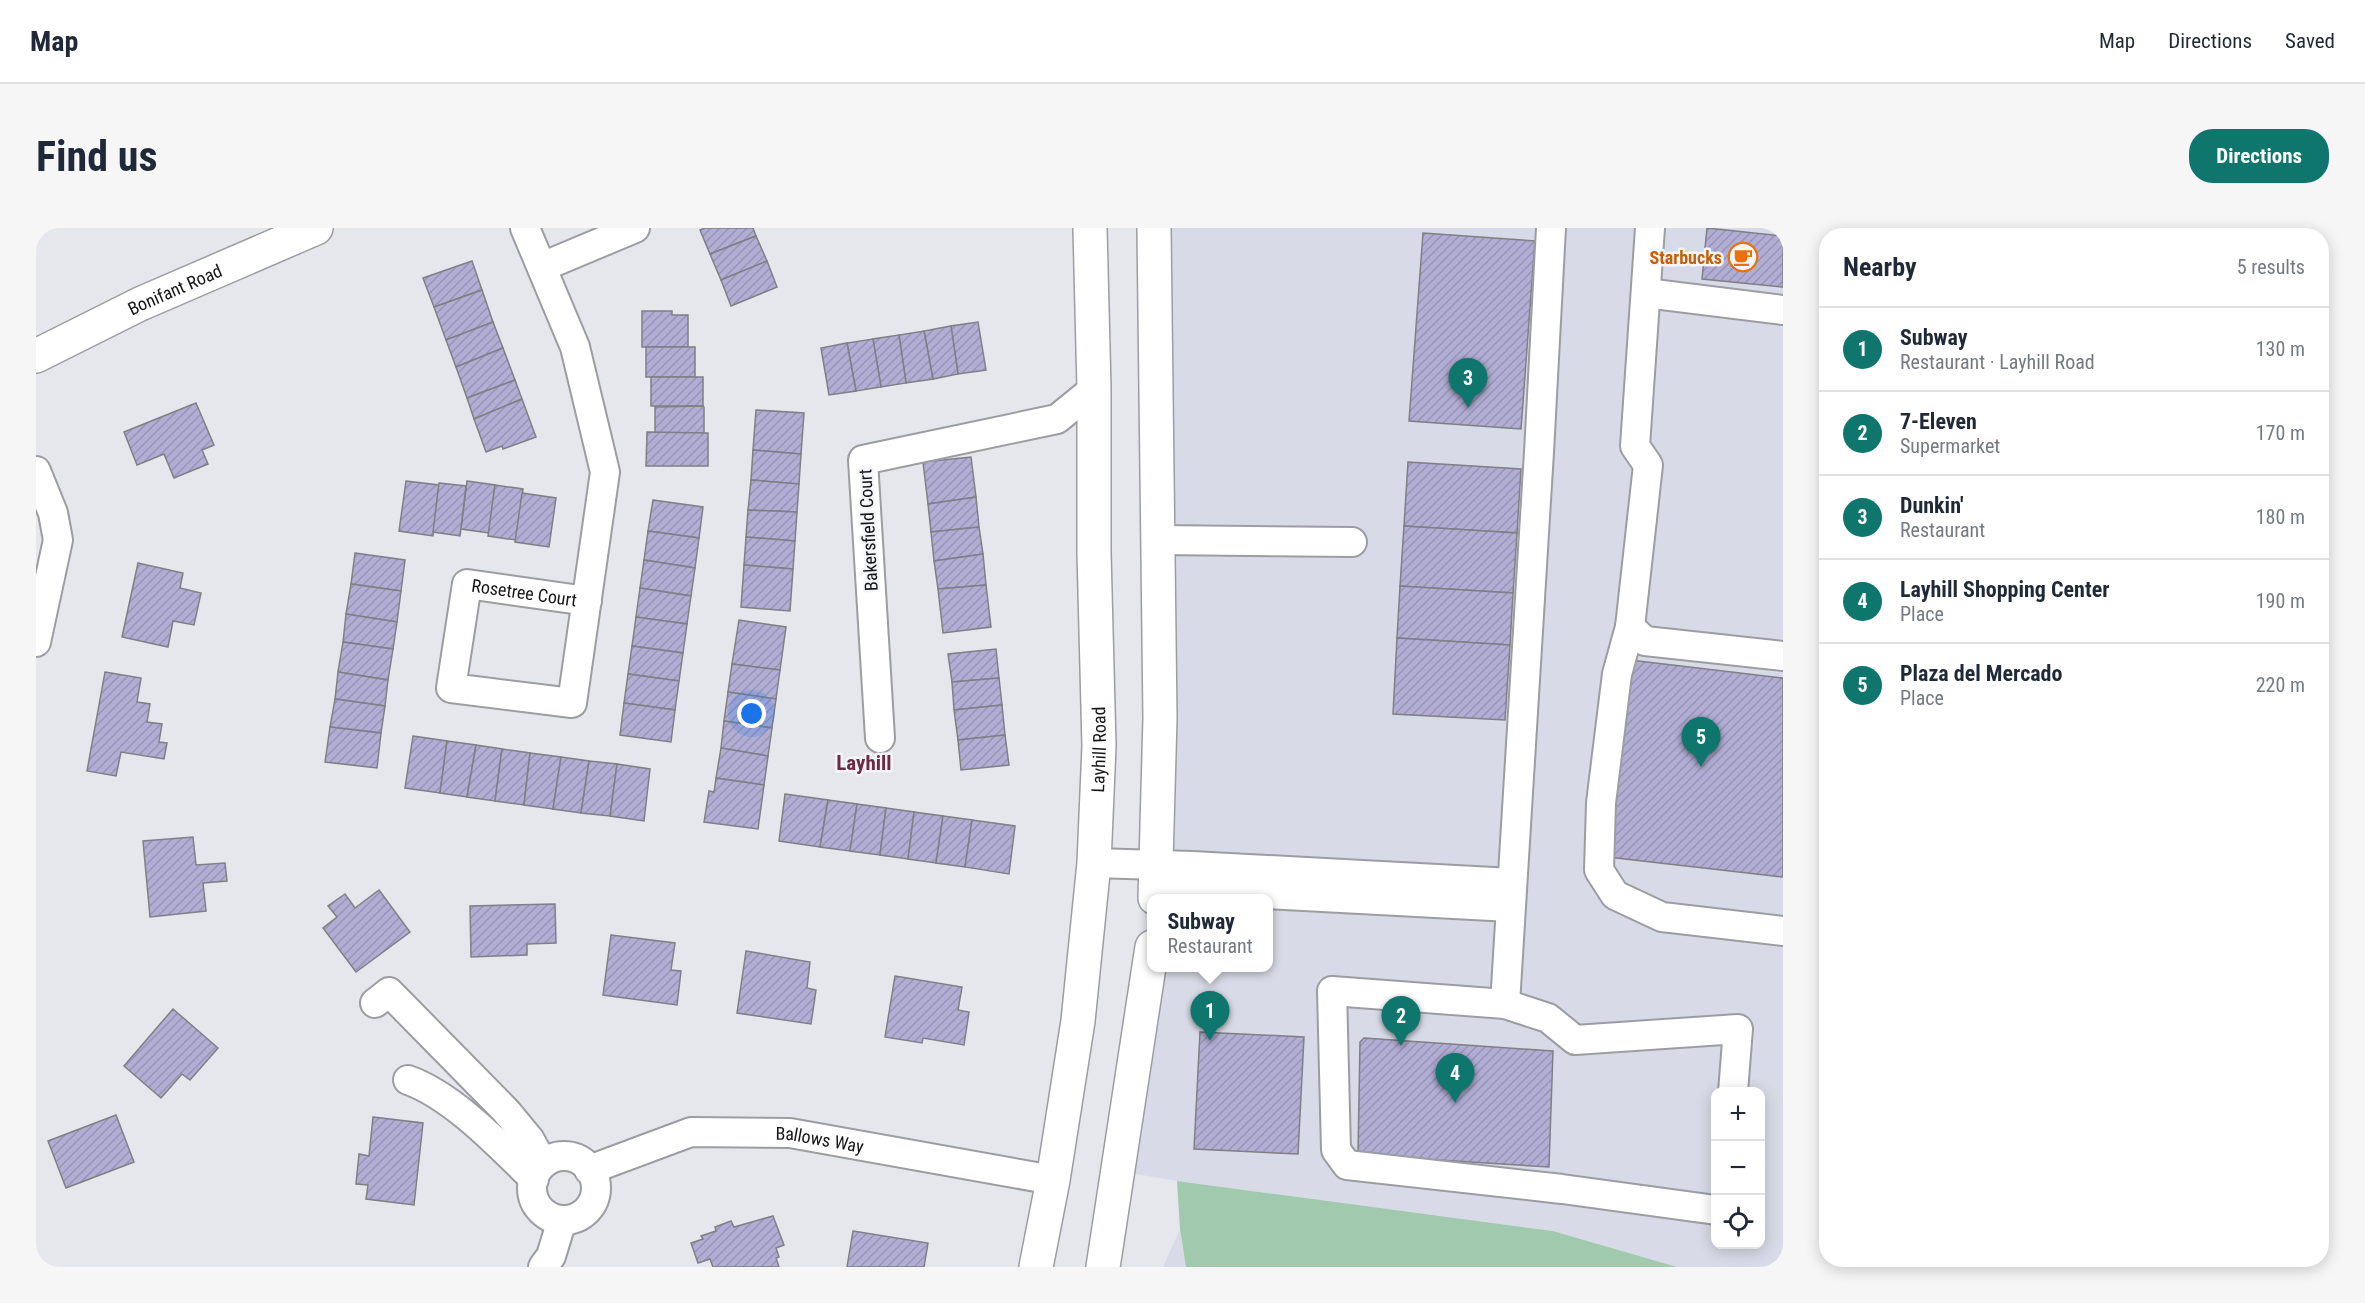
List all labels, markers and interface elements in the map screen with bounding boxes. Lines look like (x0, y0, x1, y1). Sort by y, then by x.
text: Map (30, 25, 78, 58)
text: Map (2099, 29, 2135, 53)
text: Directions (2168, 29, 2252, 53)
text: Saved (2285, 29, 2335, 53)
button: Directions (2189, 129, 2329, 183)
text: Find us (36, 132, 157, 181)
cafe icon: Starbucks (1727, 241, 1759, 273)
place label: Starbucks (1650, 247, 1722, 268)
text: Nearby (1843, 252, 1917, 282)
text: 5 results (2237, 255, 2305, 279)
street label: Bonifant Road (124, 259, 225, 319)
text: Subway (1900, 325, 1968, 350)
text: 1 (1857, 337, 1868, 361)
text: 130 m (2256, 337, 2305, 361)
text: Restaurant · Layhill Road (1900, 350, 2095, 374)
pin: 3 (1448, 358, 1488, 408)
text: 7-Eleven (1900, 409, 1977, 434)
text: 2 (1857, 421, 1868, 445)
text: 170 m (2256, 421, 2305, 445)
text: Supermarket (1900, 434, 2000, 458)
street label: Bakersfield Court (854, 468, 882, 592)
text: Dunkin' (1900, 493, 1964, 518)
text: 3 (1857, 505, 1868, 529)
text: 180 m (2256, 505, 2305, 529)
text: Restaurant (1900, 518, 1985, 542)
street label: Rosetree Court (470, 574, 578, 610)
text: Layhill Shopping Center (1900, 577, 2109, 602)
text: 4 (1857, 589, 1868, 613)
text: 190 m (2256, 589, 2305, 613)
text: Place (1900, 602, 1944, 626)
text: Plaza del Mercado (1900, 661, 2062, 686)
text: 5 (1857, 673, 1868, 697)
text: 220 m (2256, 673, 2305, 697)
text: Place (1900, 686, 1944, 710)
your location (737, 699, 766, 728)
street label: Layhill Road (1087, 706, 1110, 793)
pin: 5 (1682, 718, 1720, 767)
district label: Layhill (836, 751, 892, 775)
popup (1147, 894, 1273, 972)
text: Subway (1167, 909, 1235, 934)
text: Restaurant (1167, 934, 1253, 958)
pin: 1 (1190, 992, 1230, 1041)
pin: 2 (1382, 996, 1420, 1046)
pin: 4 (1436, 1054, 1474, 1103)
map controls (1711, 1087, 1765, 1249)
button: + (1711, 1087, 1765, 1141)
street label: Ballows Way (775, 1122, 866, 1157)
button: − (1711, 1141, 1765, 1195)
button: locate (1711, 1195, 1765, 1249)

